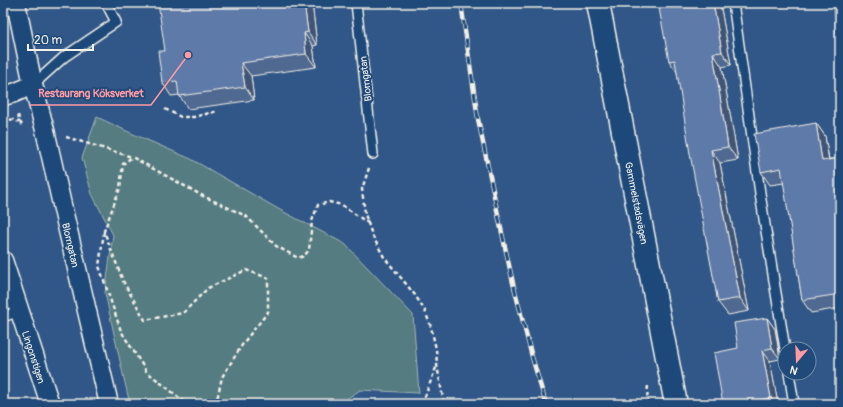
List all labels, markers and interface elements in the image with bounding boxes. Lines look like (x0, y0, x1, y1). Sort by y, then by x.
scale bar (28, 26, 93, 52)
text: 20 m (34, 33, 63, 48)
street label: Blomgatan (357, 55, 375, 102)
callout: Restaurang Köksverket (30, 82, 151, 105)
text: Restaurang Köksverket (38, 87, 144, 100)
street label: Gammelstadsvägen (622, 161, 650, 246)
street label: Blomgatan (59, 222, 81, 269)
street label: Lingonstigen (19, 330, 47, 385)
north arrow (777, 341, 817, 381)
text: N (788, 362, 800, 377)

